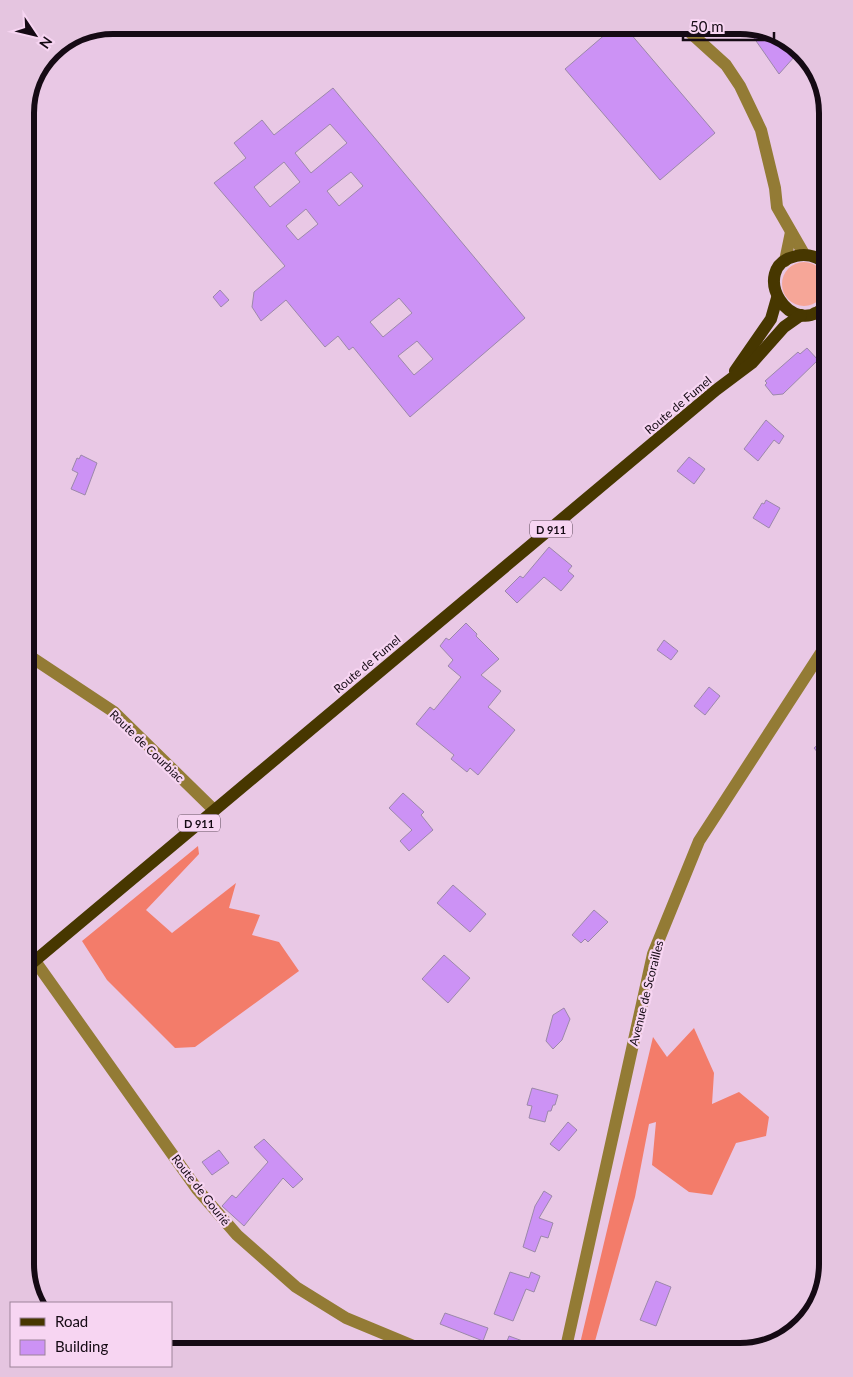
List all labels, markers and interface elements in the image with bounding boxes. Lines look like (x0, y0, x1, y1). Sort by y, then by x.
north arrow (10, 10, 60, 60)
scale bar (683, 10, 774, 42)
text: 50 m (690, 17, 724, 35)
text: N (36, 33, 56, 52)
street label: Route de Fumel (642, 373, 714, 437)
road number: D 911 (530, 520, 572, 538)
street label: Route de Fumel (331, 632, 403, 696)
street label: Route de Courbiac (107, 707, 187, 785)
road number: D 911 (178, 814, 220, 831)
street label: Avenue de Scorailles (626, 939, 666, 1047)
street label: Route de Gourié (169, 1151, 233, 1229)
legend (10, 1302, 172, 1367)
text: Road (55, 1312, 88, 1330)
text: Building (55, 1337, 108, 1355)

